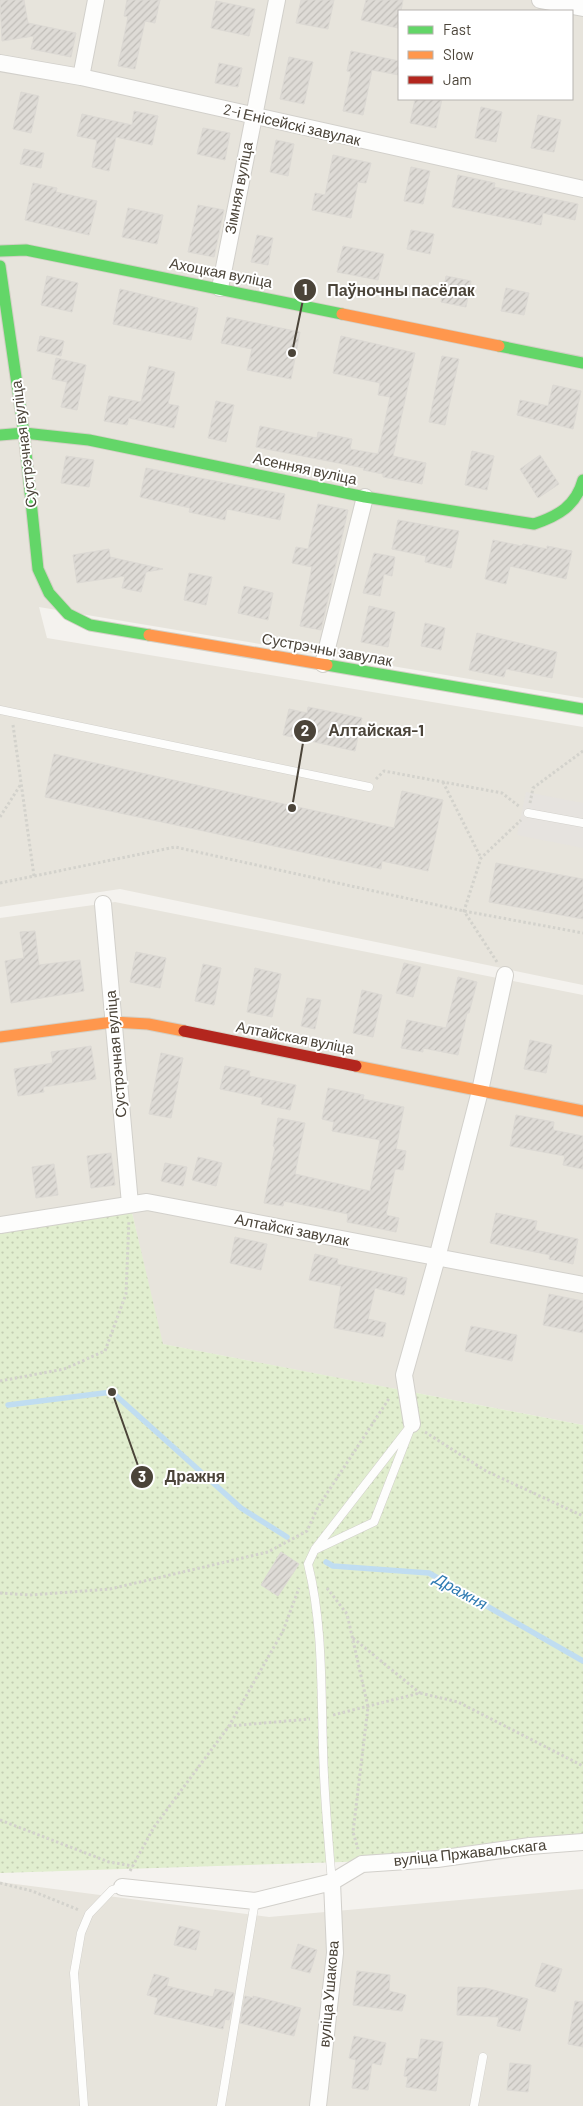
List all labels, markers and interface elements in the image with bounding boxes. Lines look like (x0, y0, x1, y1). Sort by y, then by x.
legend (398, 10, 573, 100)
text: Fast (443, 20, 471, 38)
text: Slow (443, 45, 474, 63)
text: Jam (443, 70, 472, 88)
street label: 2-і Енісейскі завулак (222, 99, 363, 149)
street label: Зімняя вуліца (220, 139, 256, 236)
street label: Ахоцкая вуліца (168, 253, 275, 291)
callout: Паўночны пасёлак (292, 274, 485, 305)
text: 1 (302, 280, 308, 298)
text: Паўночны пасёлак (327, 280, 476, 299)
street label: Сустрэчная вуліца (6, 379, 40, 509)
street label: Асенняя вуліца (252, 448, 359, 488)
street label: Сустрэчны завулак (261, 629, 394, 669)
callout: Алтайская-1 (293, 715, 434, 746)
text: Алтайская-1 (328, 720, 424, 739)
text: 2 (301, 721, 309, 739)
street label: Сустрэчная вуліца (100, 989, 130, 1119)
street label: Алтайская вуліца (235, 1017, 356, 1057)
street label: Алтайскі завулак (233, 1209, 351, 1249)
callout: Дражня (129, 1461, 235, 1492)
text: Дражня (165, 1466, 225, 1485)
text: 3 (138, 1467, 146, 1485)
water label: Дражня (430, 1567, 491, 1613)
street label: вуліца Пржавальскага (393, 1835, 548, 1869)
street label: вуліца Ушакова (314, 1939, 342, 2048)

